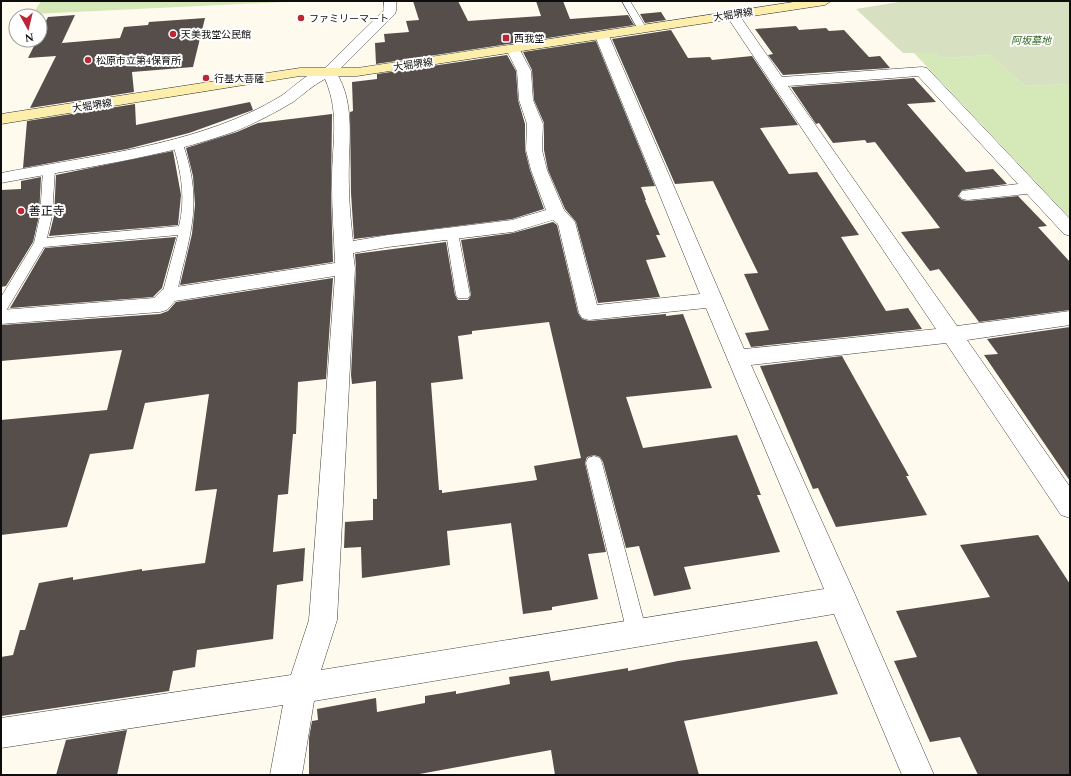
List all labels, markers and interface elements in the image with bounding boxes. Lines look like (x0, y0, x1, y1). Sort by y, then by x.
street label: 大堀堺線 (712, 4, 754, 26)
north arrow (8, 8, 48, 48)
place label: ファミリーマート (309, 11, 389, 27)
marker: ファミリーマート (296, 13, 306, 23)
place label: 天美我堂公民館 (181, 27, 251, 43)
text: N (24, 28, 35, 46)
marker: 天美我堂公民館 (168, 29, 178, 39)
place label: 西我堂 (514, 31, 544, 47)
marker: 西我堂 (501, 33, 511, 43)
park label: 阿坂墓地 (1011, 33, 1052, 49)
place label: 松原市立第4保育所 (96, 53, 181, 69)
street label: 大堀堺線 (392, 54, 434, 76)
marker: 松原市立第4保育所 (83, 55, 93, 65)
place label: 行基大菩薩 (214, 71, 264, 87)
marker: 行基大菩薩 (201, 73, 211, 83)
street label: 大堀堺線 (71, 95, 113, 117)
place label: 善正寺 (29, 202, 65, 221)
marker: 善正寺 (16, 206, 26, 216)

